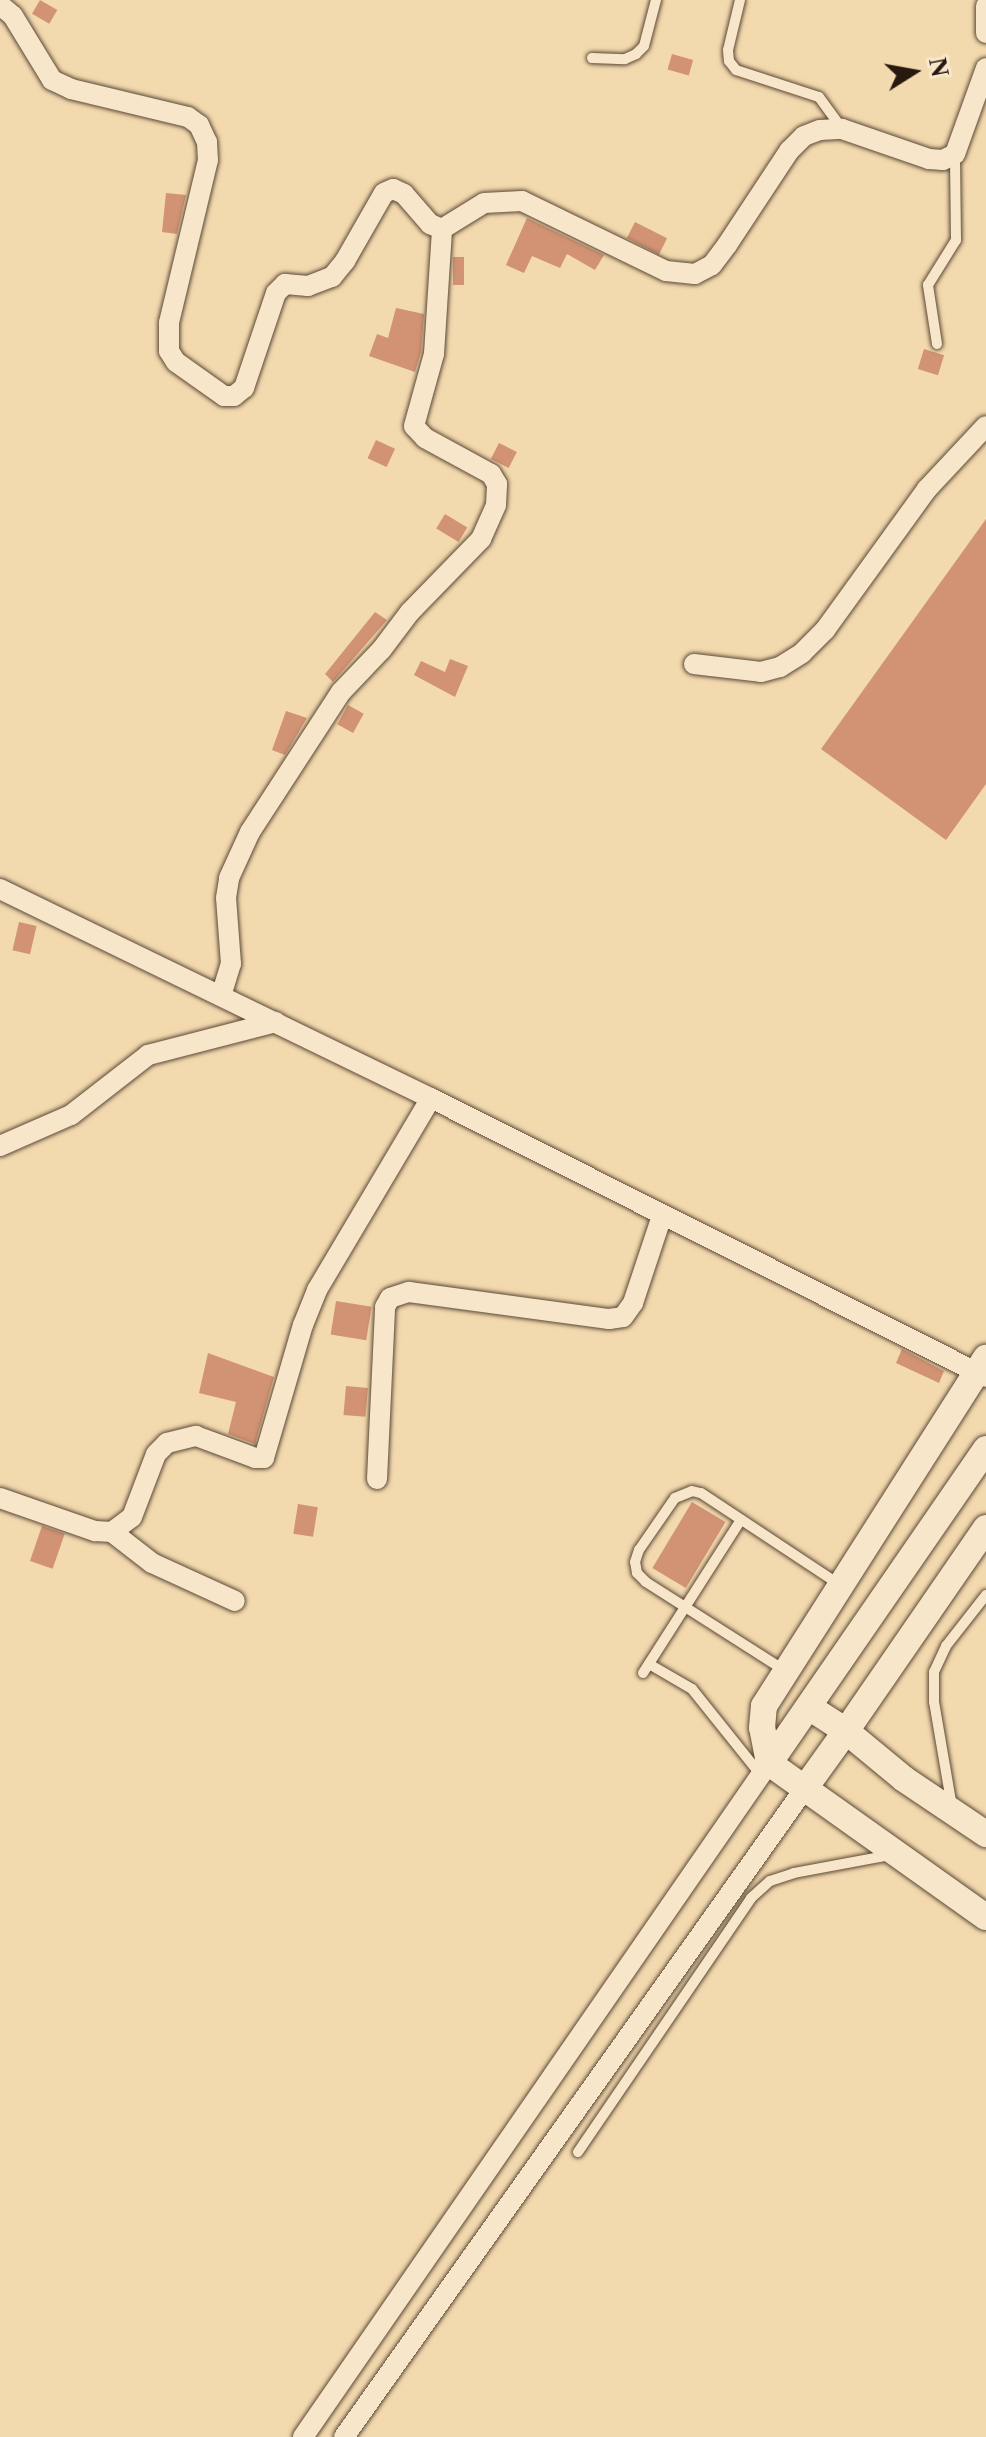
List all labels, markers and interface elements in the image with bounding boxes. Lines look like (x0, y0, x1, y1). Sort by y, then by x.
north arrow (874, 32, 954, 112)
text: N (923, 55, 953, 79)

